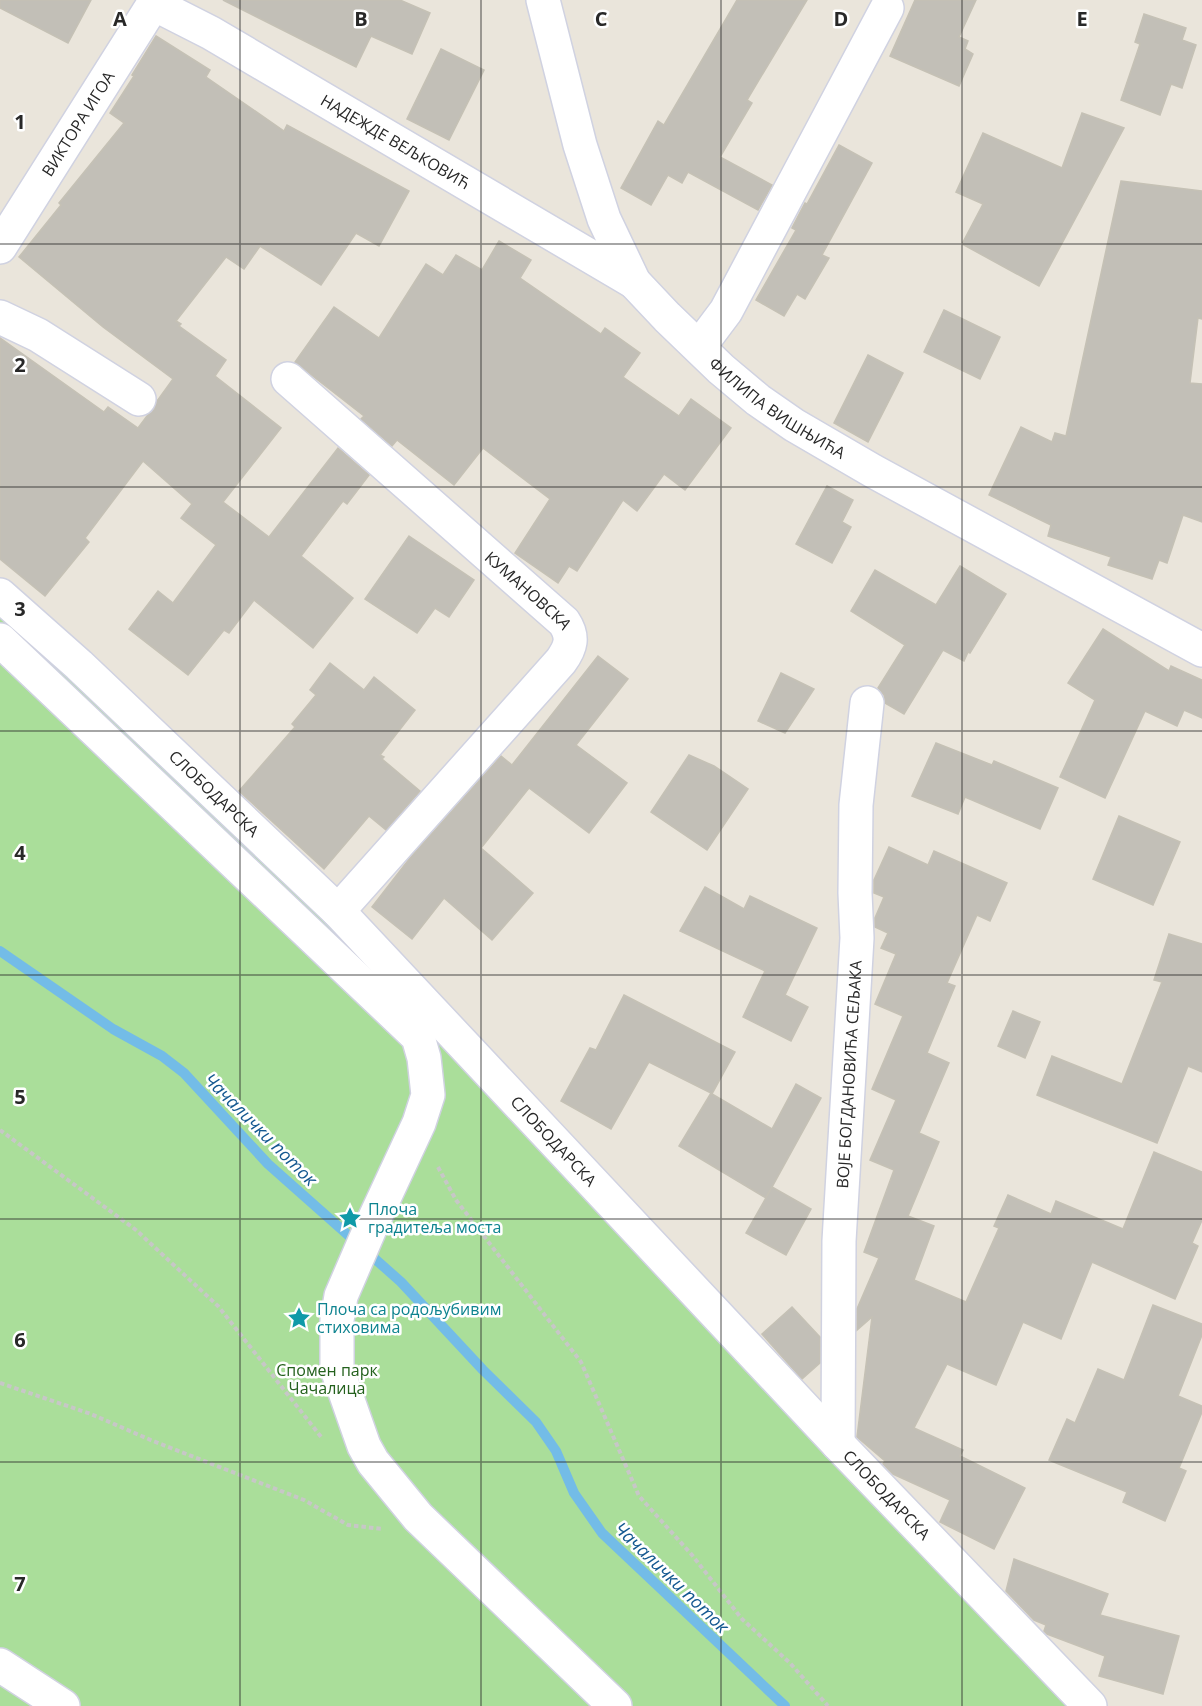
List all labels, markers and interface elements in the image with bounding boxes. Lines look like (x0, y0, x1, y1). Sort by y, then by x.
text: A (113, 5, 127, 32)
text: B (354, 5, 368, 32)
text: C (595, 5, 608, 32)
text: D (834, 5, 848, 32)
text: E (1076, 5, 1088, 32)
street label: ВИКТОРА ИГОА (36, 66, 120, 180)
street label: НАДЕЖДЕ ВЕЉКОВИЋ (317, 89, 474, 194)
text: 1 (14, 108, 26, 135)
text: 2 (14, 351, 26, 378)
street label: ФИЛИПА ВИШЊИЋА (704, 352, 850, 464)
street label: КУМАНОВСКА (480, 546, 577, 634)
text: 3 (14, 595, 26, 622)
street label: СЛОБОДАРСКА (164, 745, 265, 842)
text: 4 (14, 839, 26, 866)
street label: ВОЈЕ БОГДАНОВИЋА СЕЉАКА (831, 959, 867, 1189)
water label: Чачалички поток (199, 1067, 324, 1192)
text: 5 (14, 1083, 26, 1110)
street label: СЛОБОДАРСКА (506, 1091, 602, 1192)
place label: Плоча градитеља моста (368, 1198, 501, 1238)
place icon: Плоча градитеља моста (337, 1205, 363, 1231)
place label: Плоча са родољубивим стиховима (317, 1298, 501, 1338)
place icon: Плоча са родољубивим стиховима (286, 1305, 312, 1331)
text: 6 (14, 1326, 26, 1353)
park label: Спомен парк Чачалица (276, 1359, 378, 1399)
street label: СЛОБОДАРСКА (838, 1445, 936, 1545)
water label: Чачалички поток (610, 1516, 735, 1639)
text: 7 (14, 1570, 26, 1597)

